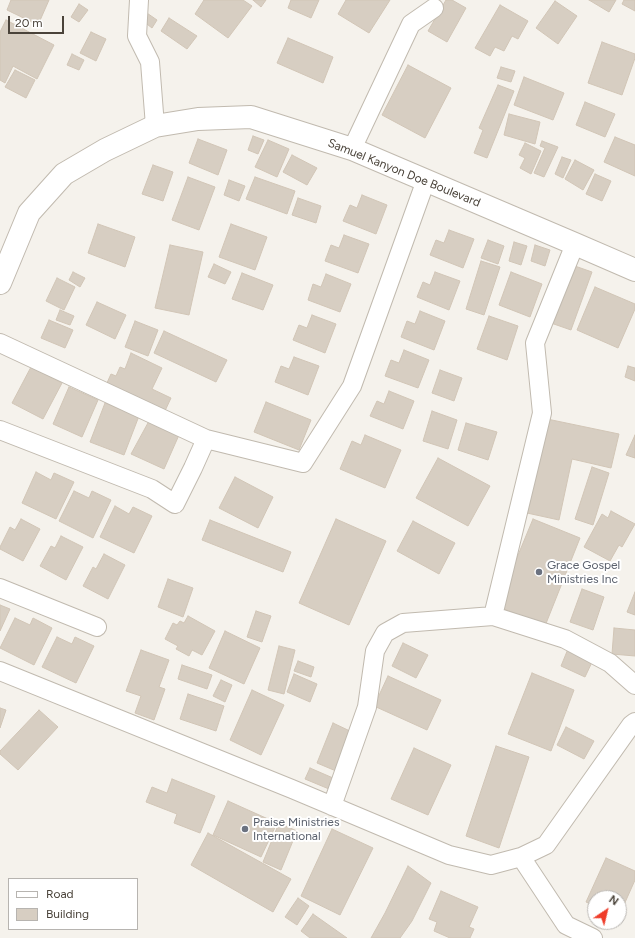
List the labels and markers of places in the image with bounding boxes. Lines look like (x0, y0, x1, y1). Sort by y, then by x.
place label: Grace Gospel Ministries Inc (547, 558, 620, 586)
marker: Grace Gospel Ministries Inc (534, 567, 544, 577)
place label: Praise Ministries International (253, 815, 339, 843)
marker: Praise Ministries International (240, 824, 250, 834)

